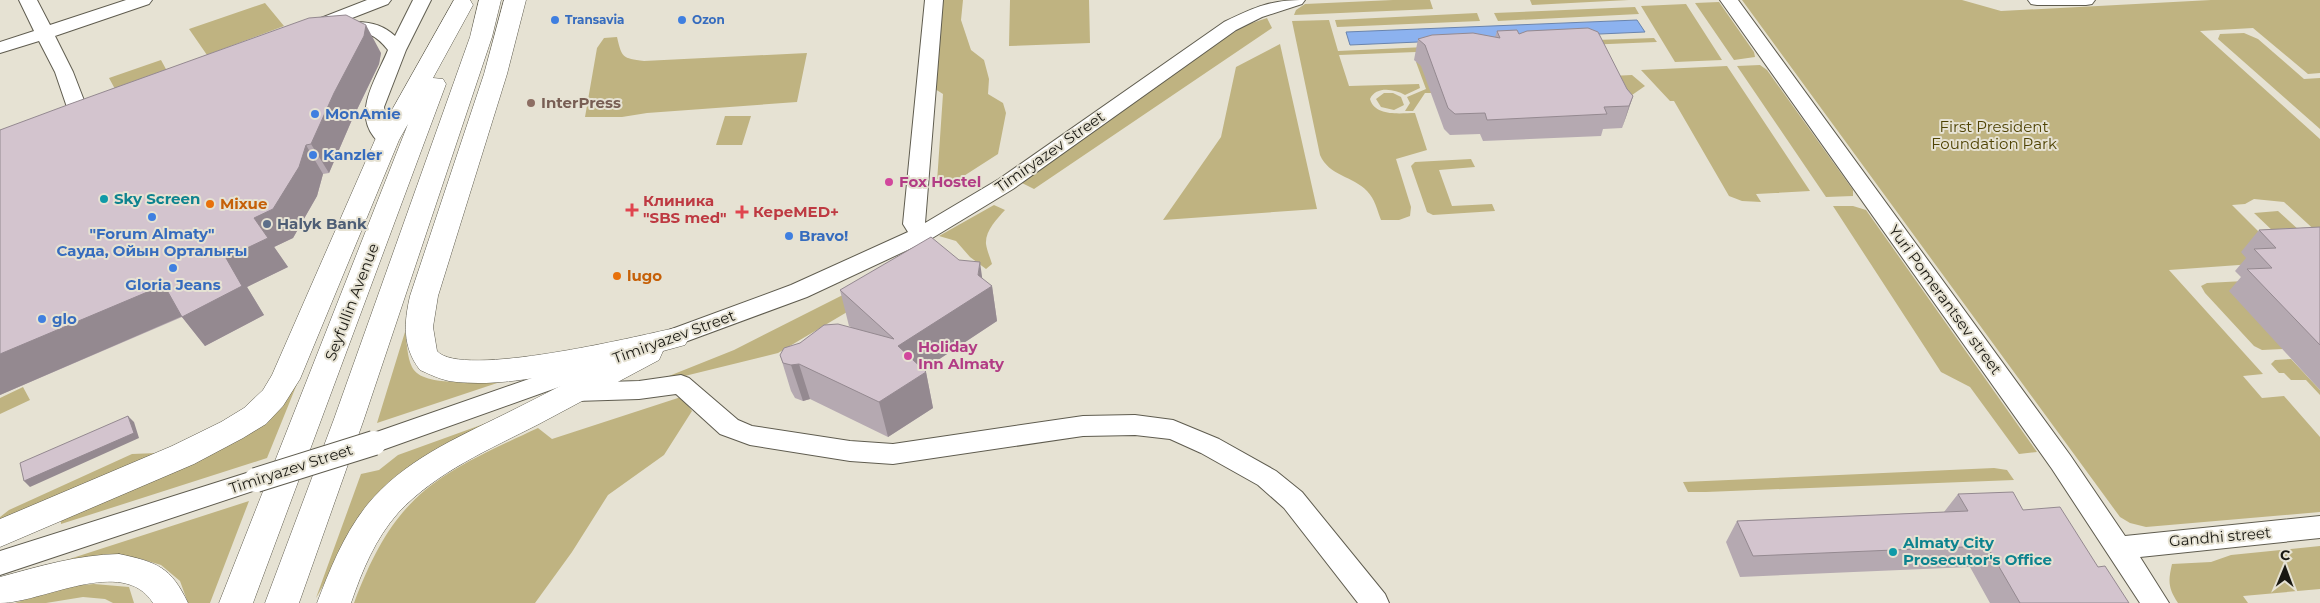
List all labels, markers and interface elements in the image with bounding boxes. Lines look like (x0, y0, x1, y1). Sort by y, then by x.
place label: Transavia (565, 12, 625, 27)
place label: Ozon (692, 12, 725, 27)
marker: Transavia (549, 14, 561, 26)
marker: Ozon (676, 14, 688, 26)
place label: InterPress (541, 93, 621, 112)
marker: InterPress (525, 97, 537, 109)
place label: MonAmie (325, 104, 401, 123)
street label: Timiryazev Street (991, 107, 1108, 196)
marker: MonAmie (309, 108, 321, 120)
park label: First President Foundation Park (1931, 117, 2057, 153)
place label: Kanzler (323, 145, 383, 164)
marker: Kanzler (307, 149, 319, 161)
place label: Fox Hostel (899, 172, 981, 191)
marker: Fox Hostel (883, 176, 895, 188)
place label: Sky Screen (114, 189, 200, 208)
place label: Клиника "SBS med" (643, 191, 727, 227)
marker: Sky Screen (98, 193, 110, 205)
place label: Mixue (220, 194, 267, 213)
marker: Mixue (204, 198, 216, 210)
place label: КереMED+ (753, 202, 839, 221)
marker: Клиника "SBS med" (625, 203, 639, 217)
marker: КереMED+ (735, 205, 749, 219)
marker: "Forum Almaty" Сауда, Ойын Орталығы (146, 211, 158, 223)
place label: Halyk Bank (277, 214, 367, 233)
marker: Halyk Bank (261, 218, 273, 230)
street label: Yuri Pomerantsev street (1885, 221, 2006, 378)
place label: "Forum Almaty" Сауда, Ойын Орталығы (57, 224, 247, 260)
place label: Bravo! (799, 226, 848, 245)
marker: Bravo! (783, 230, 795, 242)
street label: Seyfullin Avenue (320, 240, 383, 363)
marker: Gloria Jeans (167, 262, 179, 274)
place label: lugo (627, 266, 662, 285)
marker: lugo (611, 270, 623, 282)
place label: Gloria Jeans (125, 275, 221, 294)
street label: Timiryazev Street (610, 306, 738, 368)
place label: glo (52, 309, 77, 328)
marker: glo (36, 313, 48, 325)
place label: Holiday Inn Almaty (918, 337, 1005, 373)
marker: Holiday Inn Almaty (902, 350, 914, 362)
street label: Timiryazev Street (227, 440, 355, 498)
street label: Gandhi street (2168, 523, 2272, 550)
place label: Almaty City Prosecutor's Office (1902, 533, 2052, 569)
north arrow (2260, 543, 2310, 593)
marker: Almaty City Prosecutor's Office (1887, 546, 1899, 558)
text: С (2280, 546, 2290, 564)

